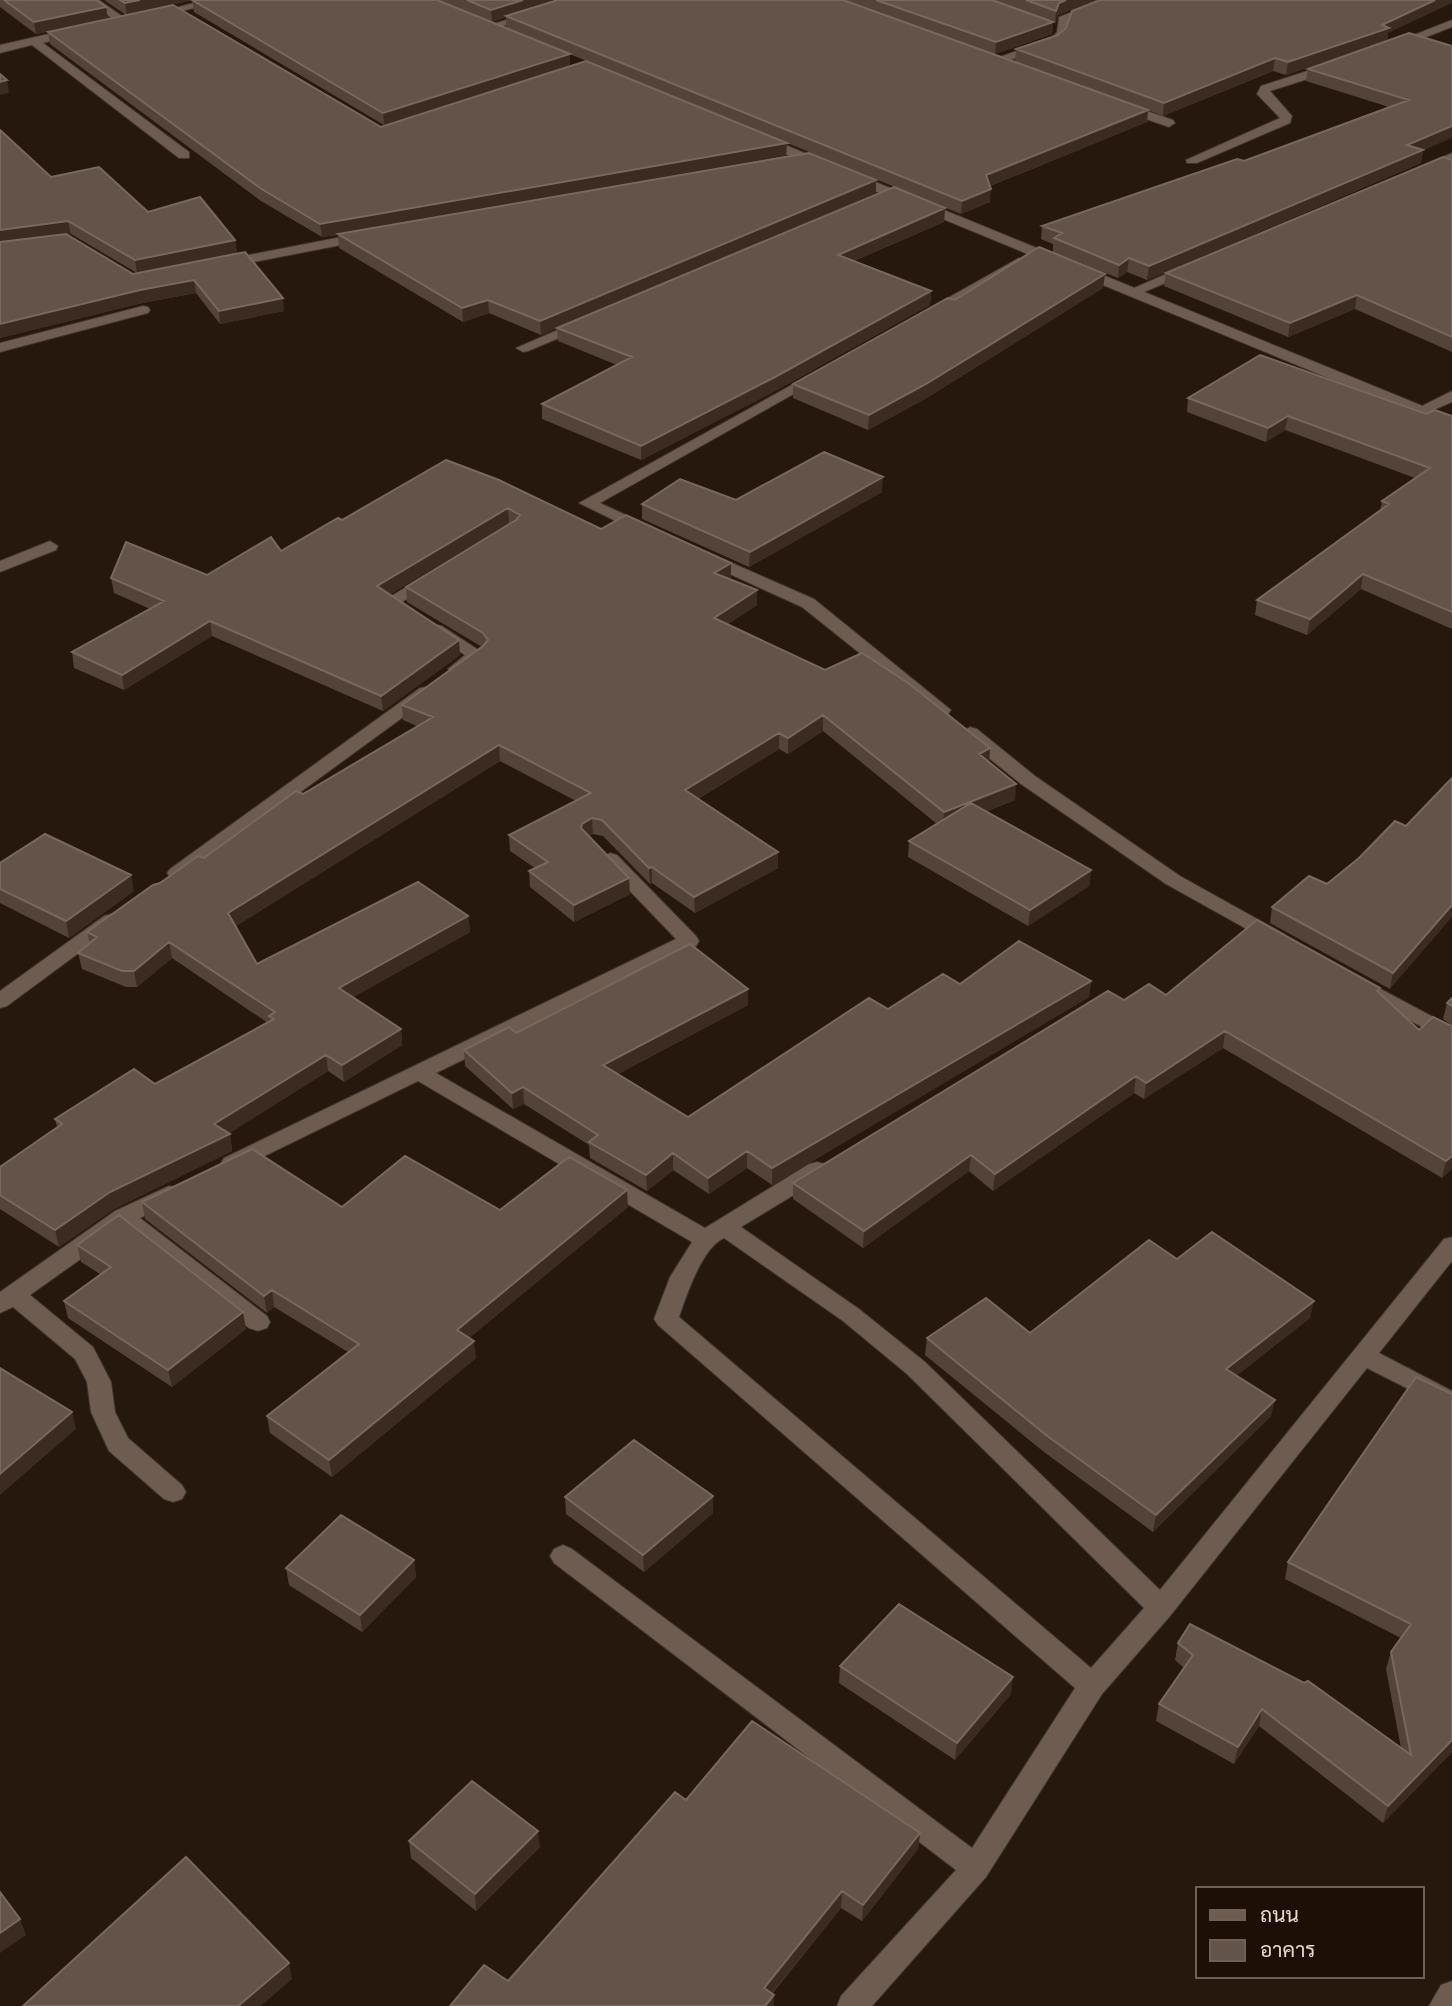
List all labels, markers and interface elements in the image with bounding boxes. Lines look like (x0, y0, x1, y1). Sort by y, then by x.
legend (1196, 1887, 1424, 1978)
text: ถนน (1260, 1902, 1299, 1927)
text: อาคาร (1260, 1937, 1316, 1962)

